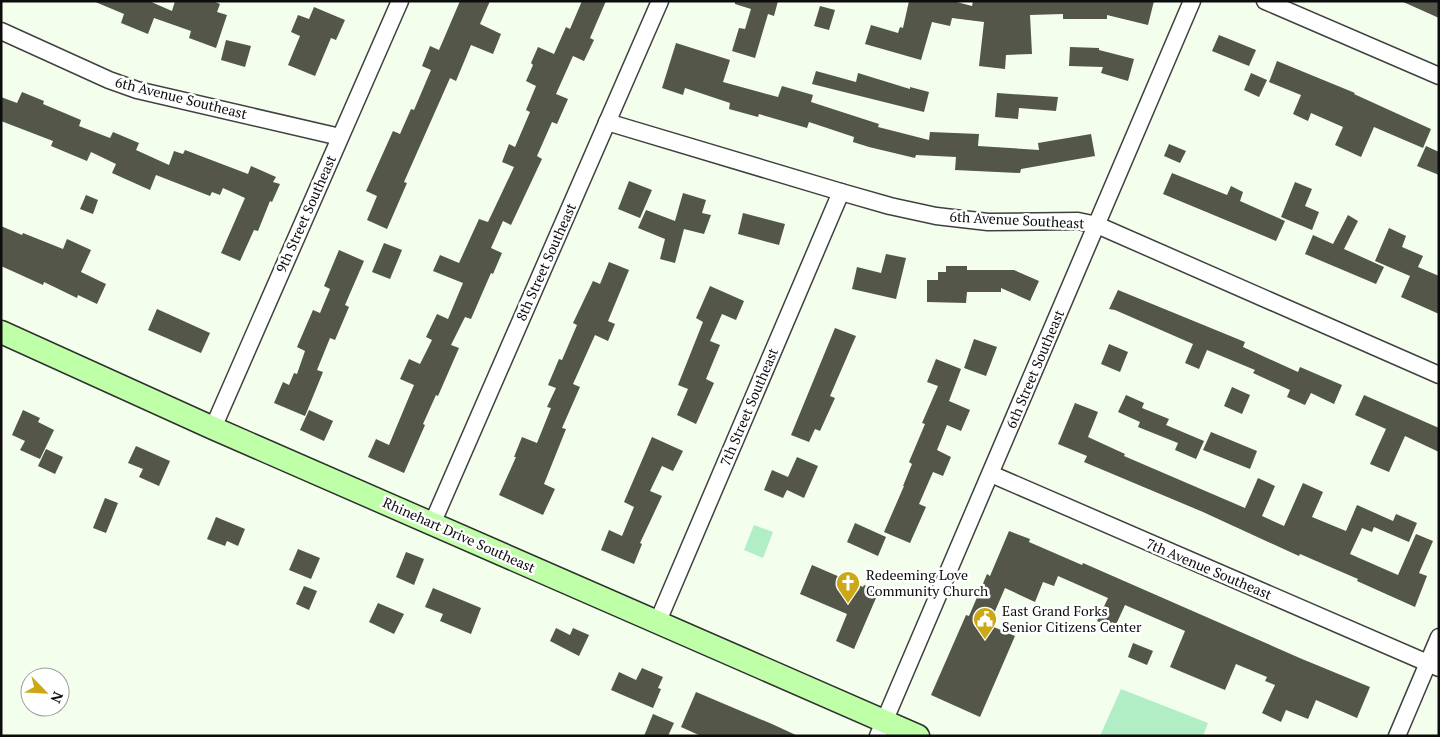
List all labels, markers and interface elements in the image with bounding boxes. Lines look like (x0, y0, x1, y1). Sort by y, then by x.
street label: 6th Avenue Southeast (113, 72, 250, 123)
street label: 9th Street Southeast (271, 151, 340, 276)
street label: 8th Street Southeast (511, 199, 580, 324)
street label: 6th Avenue Southeast (949, 206, 1086, 233)
street label: 6th Street Southeast (1001, 306, 1068, 431)
street label: 7th Street Southeast (715, 344, 782, 469)
street label: Rhinehart Drive Southeast (380, 492, 539, 577)
street label: 7th Avenue Southeast (1143, 533, 1276, 604)
place label: Redeeming Love Community Church (866, 565, 988, 600)
church icon: Redeeming Love Community Church (835, 570, 861, 604)
place label: East Grand Forks Senior Citizens Center (1002, 601, 1142, 636)
public building icon: East Grand Forks Senior Citizens Center (972, 606, 998, 640)
north arrow (20, 667, 70, 717)
text: N (46, 689, 68, 707)

